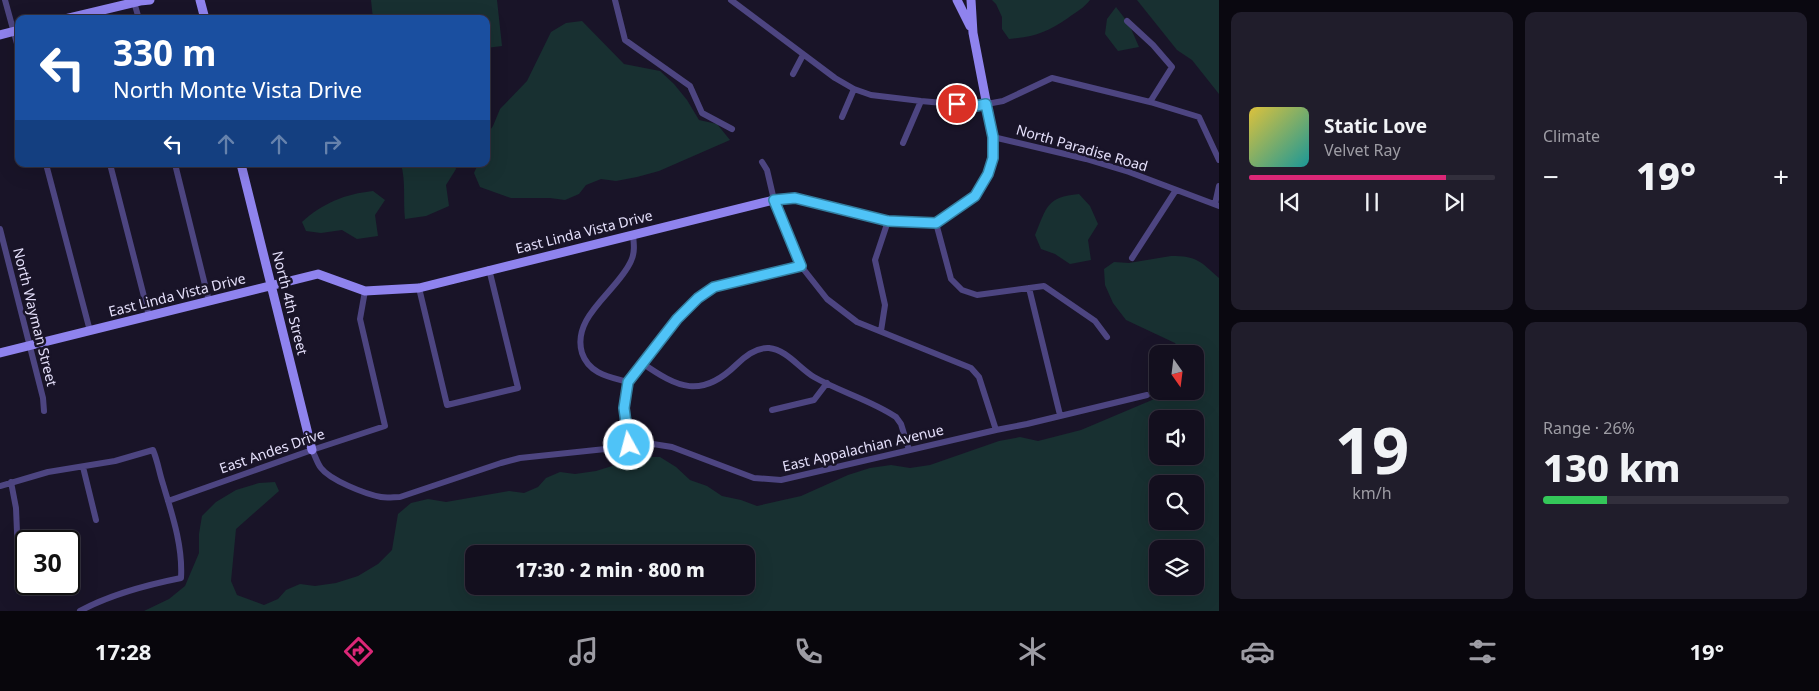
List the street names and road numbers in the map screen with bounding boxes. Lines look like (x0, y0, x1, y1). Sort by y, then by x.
street label: North Paradise Road (1014, 120, 1150, 175)
street label: East Linda Vista Drive (513, 205, 654, 258)
street label: North Wayman Street (9, 246, 62, 388)
street label: North 4th Street (268, 249, 313, 357)
street label: East Linda Vista Drive (106, 268, 247, 321)
street label: East Appalachian Avenue (780, 420, 945, 475)
street label: East Andes Drive (217, 424, 327, 477)

